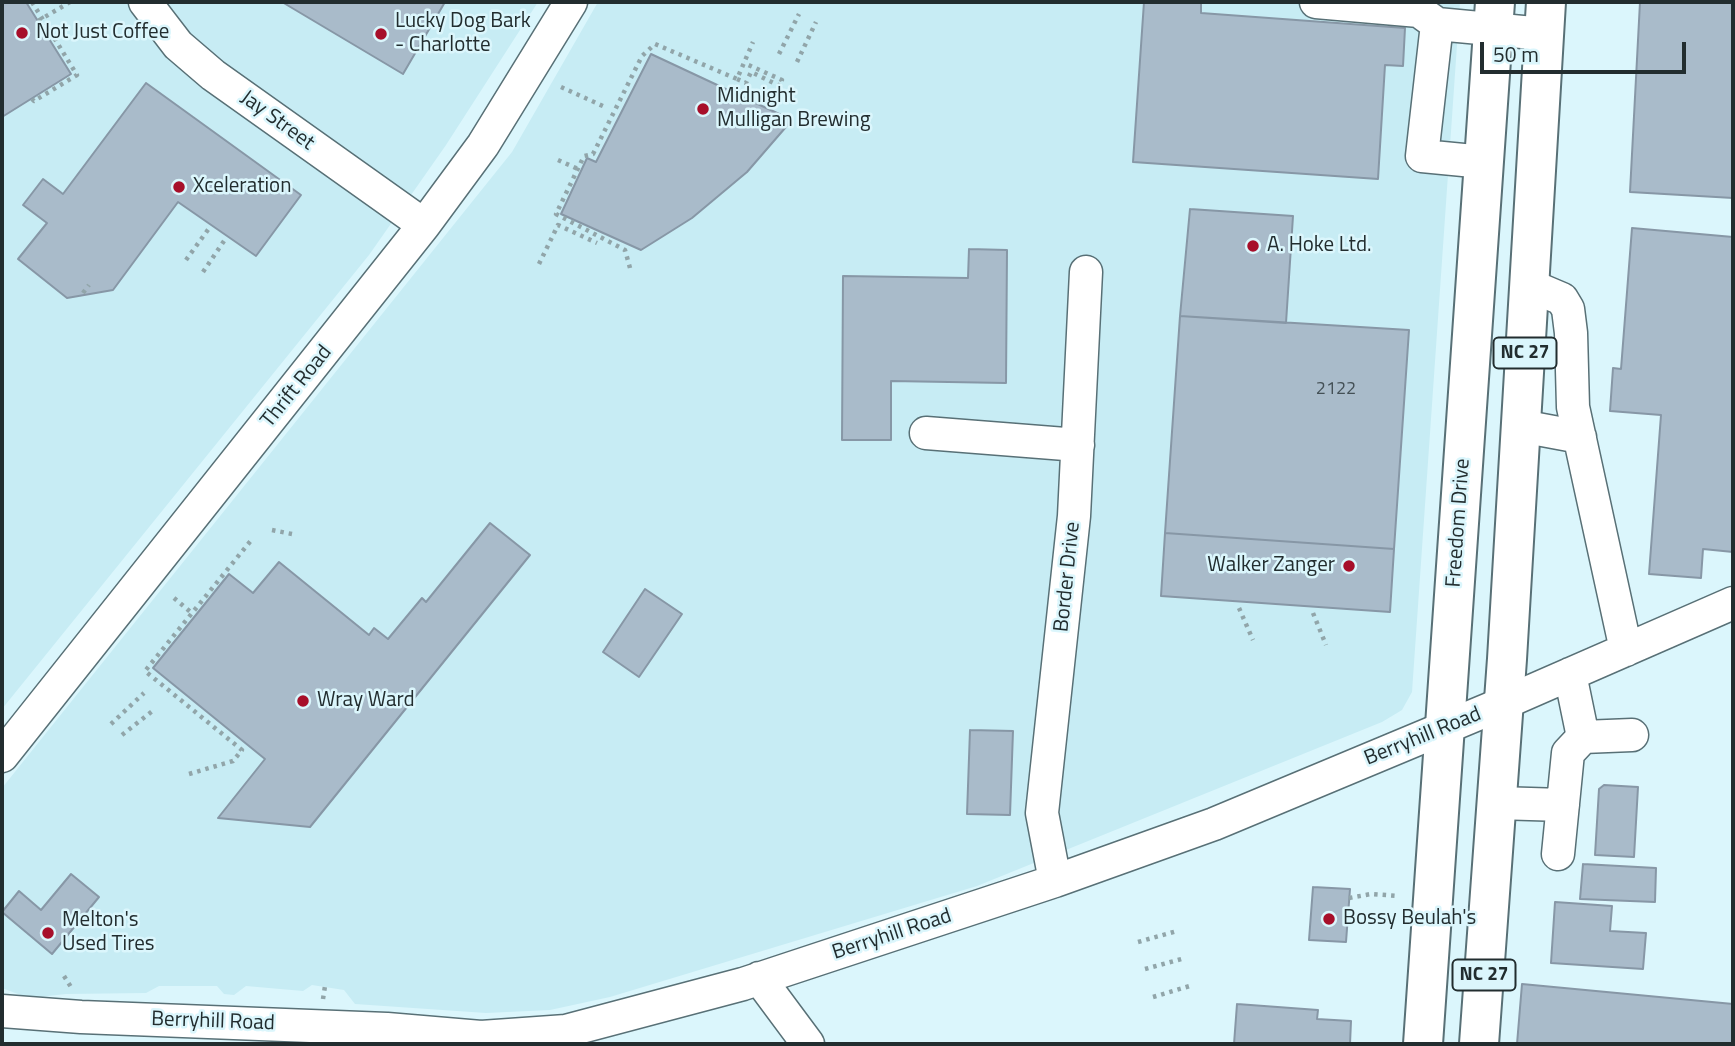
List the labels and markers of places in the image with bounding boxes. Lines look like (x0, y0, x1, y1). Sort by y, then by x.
place label: Lucky Dog Bark - Charlotte (395, 9, 531, 59)
place label: Not Just Coffee (36, 20, 169, 46)
marker: Not Just Coffee (14, 25, 30, 41)
marker: Lucky Dog Bark - Charlotte (373, 26, 389, 42)
place label: Midnight Mulligan Brewing (717, 84, 870, 134)
marker: Midnight Mulligan Brewing (695, 101, 711, 117)
place label: Xceleration (193, 174, 291, 200)
marker: Xceleration (171, 179, 187, 195)
place label: A. Hoke Ltd. (1267, 233, 1372, 259)
marker: A. Hoke Ltd. (1245, 238, 1261, 254)
place label: Walker Zanger (1207, 553, 1335, 579)
marker: Walker Zanger (1341, 558, 1357, 574)
place label: Wray Ward (317, 688, 415, 714)
marker: Wray Ward (295, 693, 311, 709)
place label: Bossy Beulah's (1343, 906, 1476, 932)
place label: Melton's Used Tires (62, 908, 155, 958)
marker: Bossy Beulah's (1321, 911, 1337, 927)
marker: Melton's Used Tires (40, 925, 56, 941)

